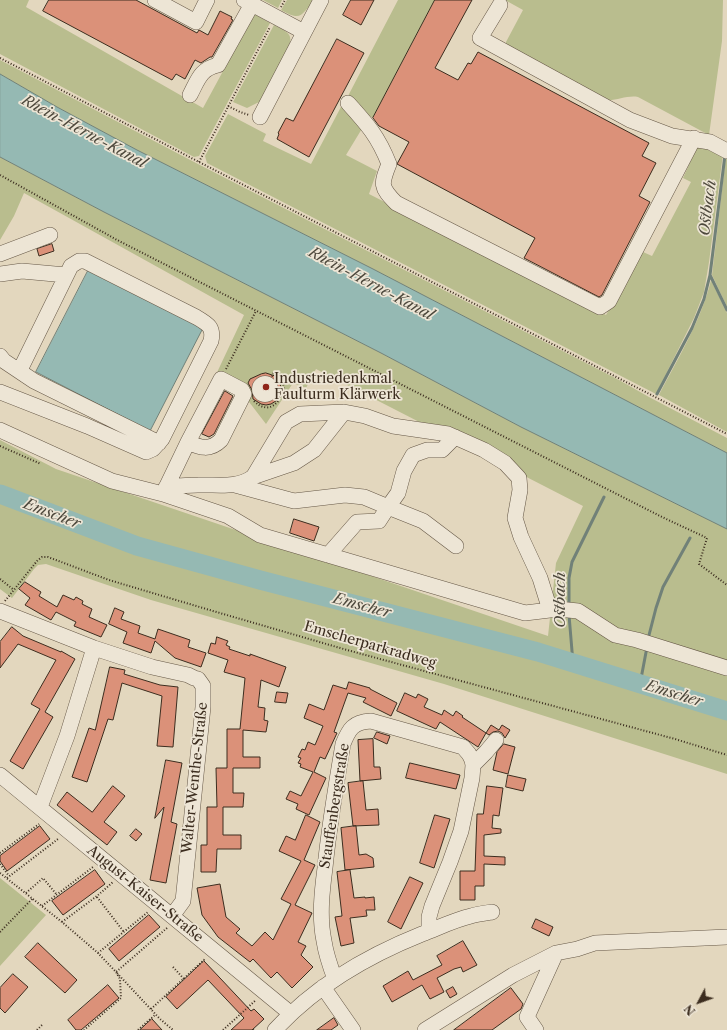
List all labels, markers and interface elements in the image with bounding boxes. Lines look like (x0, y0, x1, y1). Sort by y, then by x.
water label: Rhein-Herne-Kanal (18, 91, 150, 173)
water label: Ostbach (696, 179, 720, 237)
water label: Rhein-Herne-Kanal (305, 243, 437, 325)
place label: Industriedenkmal Faulturm Klärwerk (274, 371, 400, 404)
marker: Industriedenkmal Faulturm Klärwerk (261, 382, 271, 392)
water label: Emscher (21, 495, 83, 533)
water label: Ostbach (552, 572, 570, 628)
water label: Emscher (331, 590, 393, 622)
street label: Emscherparkradweg (302, 618, 438, 672)
water label: Emscher (643, 677, 705, 711)
street label: Walter-Wenthe-Straße (179, 701, 211, 855)
street label: Stauffenbergstraße (317, 742, 353, 870)
street label: August-Kaiser-Straße (84, 842, 206, 946)
north arrow (679, 982, 719, 1022)
text: N (682, 1002, 698, 1018)

